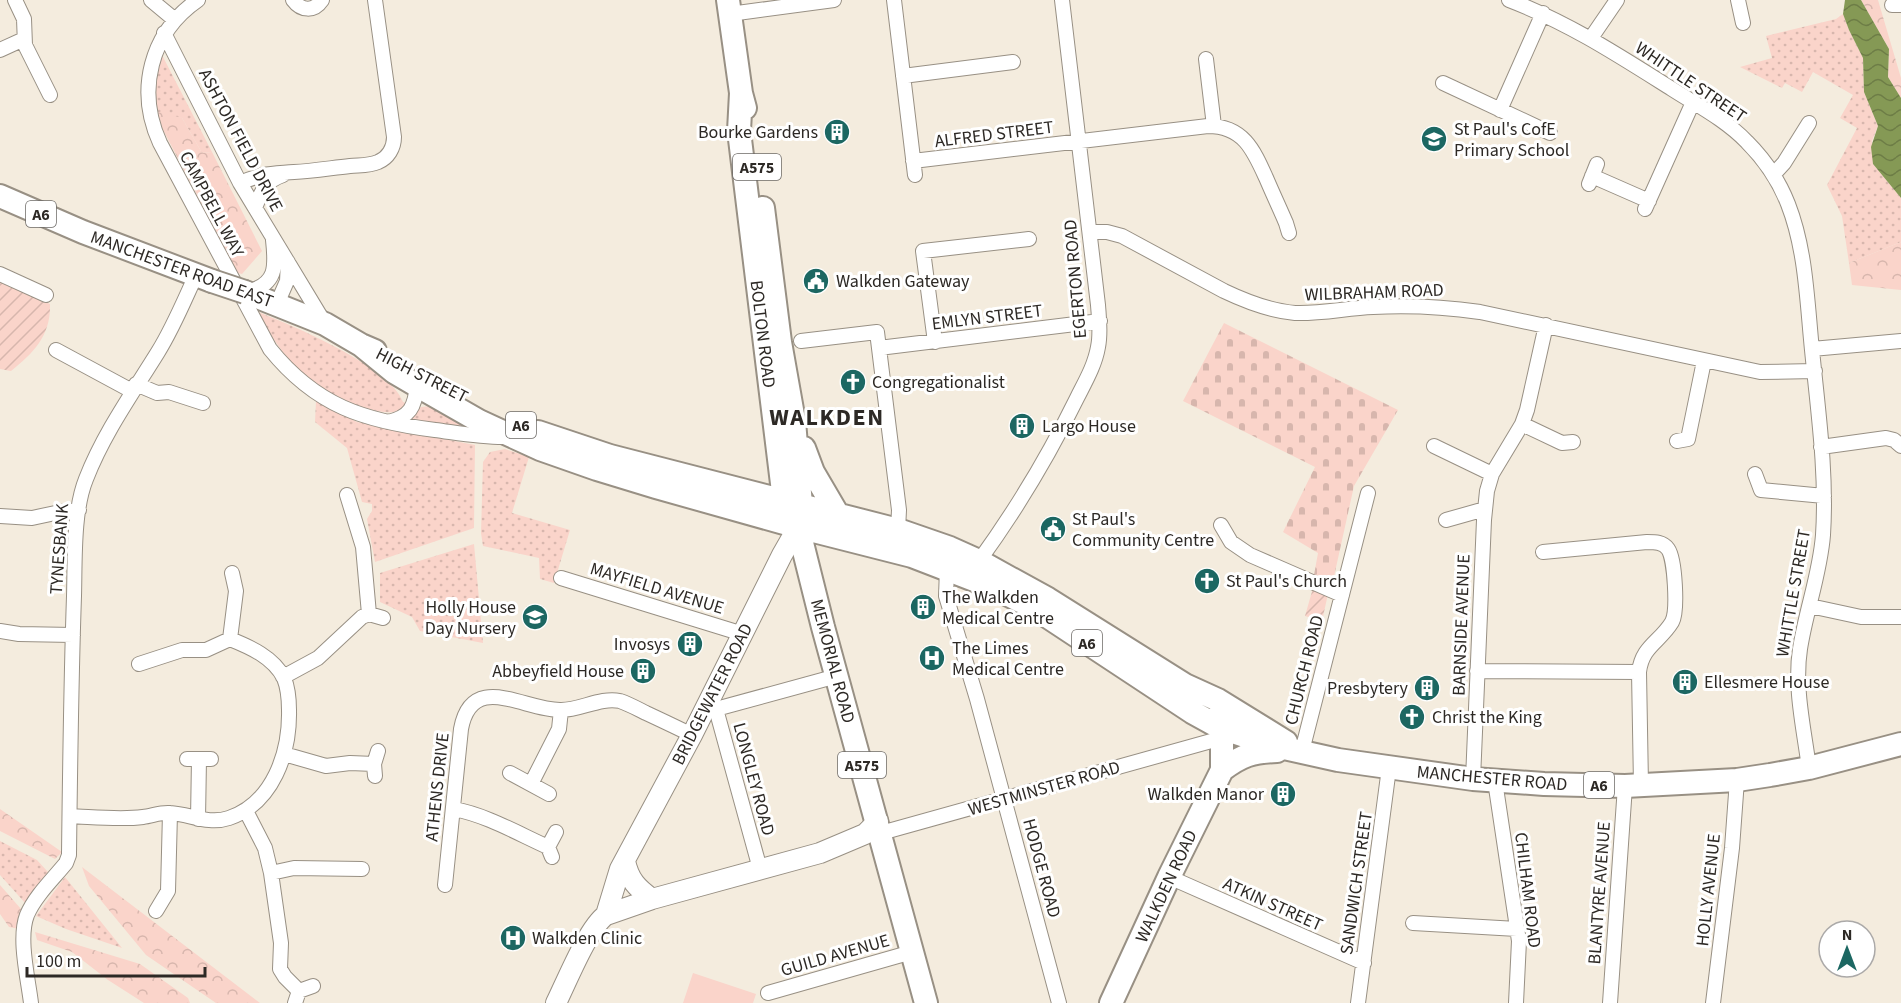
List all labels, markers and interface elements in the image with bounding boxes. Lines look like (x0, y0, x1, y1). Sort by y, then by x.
street label: WHITTLE STREET (1630, 36, 1752, 129)
street label: ASHTON FIELD DRIVE (192, 64, 289, 216)
street label: ALFRED STREET (933, 115, 1055, 154)
building icon: Bourke Gardens (822, 117, 852, 147)
place label: St Paul's CofE Primary School (1454, 117, 1569, 163)
place label: Bourke Gardens (698, 120, 818, 145)
school or university icon: St Paul's CofE Primary School (1419, 124, 1449, 154)
street label: CAMPBELL WAY (173, 147, 250, 262)
road number: A575 (733, 154, 781, 180)
road number: A6 (26, 201, 56, 227)
street label: EGERTON ROAD (1058, 218, 1093, 339)
street label: MANCHESTER ROAD EAST (87, 225, 277, 314)
public building icon: Walkden Gateway (801, 266, 831, 296)
place label: Walkden Gateway (836, 269, 970, 294)
street label: WILBRAHAM ROAD (1304, 278, 1444, 307)
street label: BOLTON ROAD (743, 279, 782, 389)
street label: EMLYN STREET (930, 298, 1044, 337)
street label: HIGH STREET (371, 341, 473, 410)
church icon: Congregationalist (838, 367, 868, 397)
place label: Congregationalist (872, 370, 1005, 395)
district label: WALKDEN (769, 400, 885, 435)
building icon: Largo House (1007, 411, 1037, 441)
road number: A6 (506, 412, 536, 438)
place label: Largo House (1042, 414, 1136, 439)
street label: TYNESBANK (44, 502, 75, 595)
place label: St Paul's Community Centre (1072, 507, 1214, 553)
public building icon: St Paul's Community Centre (1038, 514, 1068, 544)
street label: WHITTLE STREET (1770, 527, 1817, 659)
street label: BARNSIDE AVENUE (1447, 554, 1476, 696)
street label: MAYFIELD AVENUE (587, 556, 727, 621)
church icon: St Paul's Church (1192, 566, 1222, 596)
place label: St Paul's Church (1226, 569, 1347, 594)
place label: The Walkden Medical Centre (942, 585, 1054, 631)
building icon: The Walkden Medical Centre (908, 592, 938, 622)
place label: Holly House Day Nursery (425, 595, 517, 641)
street label: MEMORIAL ROAD (804, 596, 861, 726)
school or university icon: Holly House Day Nursery (520, 602, 550, 632)
street label: CHURCH ROAD (1279, 613, 1330, 728)
street label: BRIDGEWATER ROAD (666, 619, 759, 769)
building icon: Invosys (675, 629, 705, 659)
road number: A6 (1072, 630, 1102, 656)
place label: Invosys (614, 632, 670, 657)
place label: The Limes Medical Centre (952, 636, 1064, 682)
hospital icon: The Limes Medical Centre (917, 643, 947, 673)
building icon: Abbeyfield House (628, 656, 658, 686)
place label: Abbeyfield House (492, 659, 624, 684)
building icon: Ellesmere House (1670, 667, 1700, 697)
place label: Ellesmere House (1704, 670, 1829, 695)
building icon: Presbytery (1412, 673, 1442, 703)
place label: Presbytery (1327, 676, 1409, 701)
church icon: Christ the King (1397, 702, 1427, 732)
place label: Christ the King (1432, 705, 1542, 730)
street label: LONGLEY ROAD (726, 720, 781, 839)
street label: ATHENS DRIVE (419, 731, 456, 843)
road number: A575 (838, 752, 886, 778)
street label: WESTMINSTER ROAD (965, 755, 1123, 822)
street label: MANCHESTER ROAD (1416, 759, 1568, 798)
road number: A6 (1584, 772, 1614, 798)
building icon: Walkden Manor (1268, 779, 1298, 809)
place label: Walkden Manor (1148, 782, 1265, 807)
street label: SANDWICH STREET (1334, 810, 1379, 956)
street label: HODGE ROAD (1016, 816, 1067, 921)
street label: BLANTYRE AVENUE (1582, 821, 1617, 965)
street label: WALKDEN ROAD (1129, 826, 1204, 947)
street label: CHILHAM ROAD (1508, 831, 1547, 949)
street label: HOLLY AVENUE (1690, 833, 1727, 948)
street label: ATKIN STREET (1219, 871, 1327, 938)
north arrow (1817, 919, 1877, 979)
hospital icon: Walkden Clinic (498, 923, 528, 953)
text: N (1842, 924, 1852, 946)
place label: Walkden Clinic (532, 926, 642, 951)
street label: GUILD AVENUE (778, 928, 892, 983)
scale bar (27, 940, 206, 978)
text: 100 m (36, 949, 81, 974)

